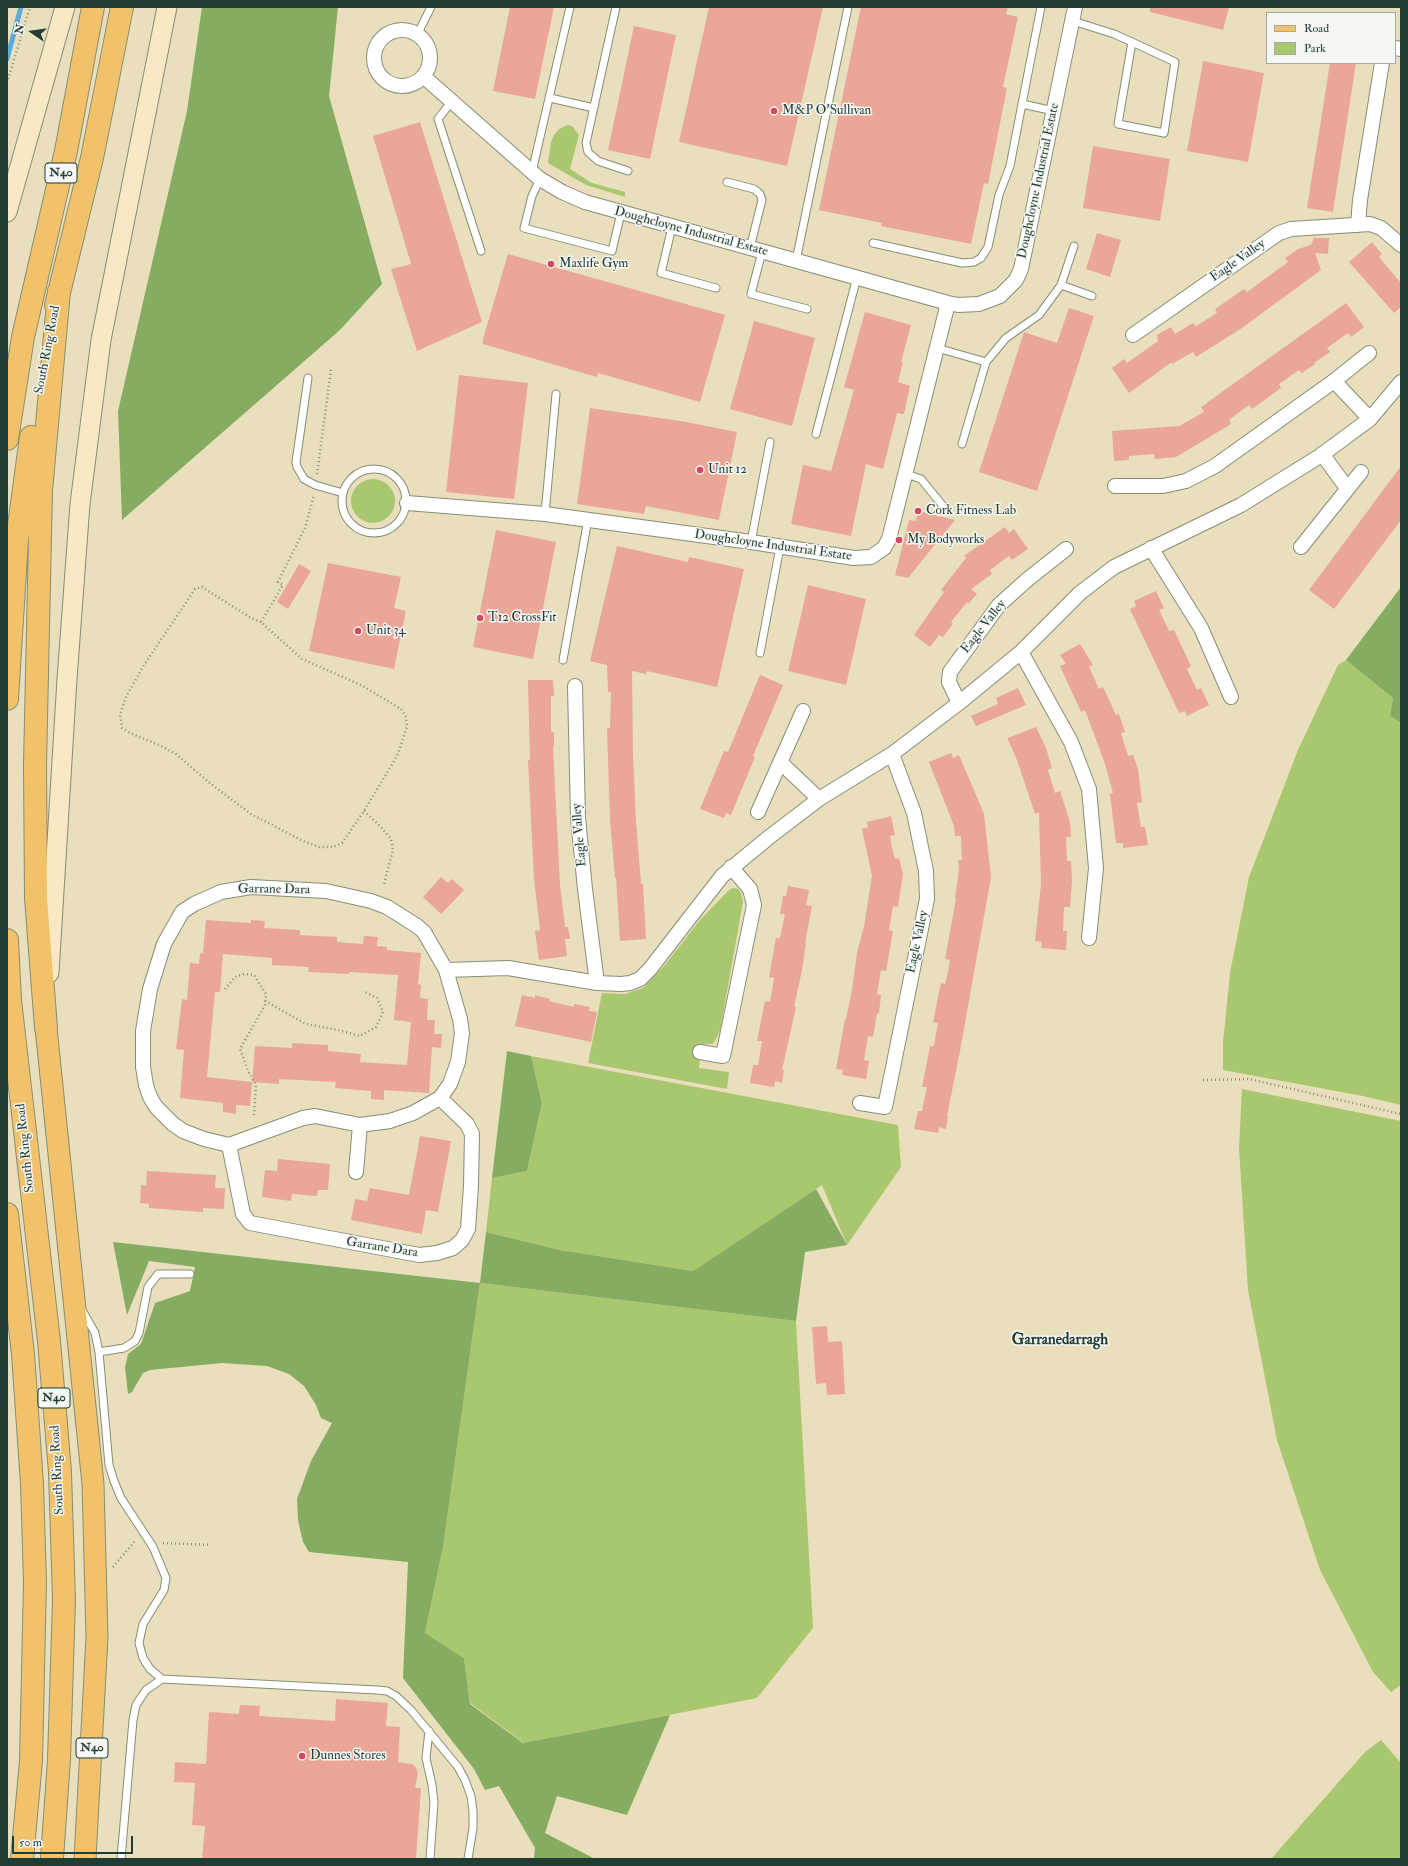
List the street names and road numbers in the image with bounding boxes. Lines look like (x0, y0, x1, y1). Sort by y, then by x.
street label: Doughcloyne Industrial Estate (1015, 102, 1063, 260)
road number: N40 (45, 163, 77, 183)
street label: Doughcloyne Industrial Estate (612, 204, 770, 260)
street label: Eagle Valley (1207, 236, 1269, 286)
street label: South Ring Road (32, 304, 64, 396)
street label: Doughcloyne Industrial Estate (693, 527, 853, 565)
street label: Eagle Valley (958, 597, 1010, 657)
street label: Eagle Valley (569, 803, 591, 867)
street label: Garrane Dara (238, 882, 310, 898)
street label: Eagle Valley (904, 909, 932, 975)
street label: South Ring Road (14, 1103, 38, 1193)
street label: Garrane Dara (345, 1235, 419, 1261)
road number: N40 (38, 1388, 70, 1408)
street label: South Ring Road (48, 1425, 68, 1515)
road number: N40 (76, 1738, 108, 1758)

